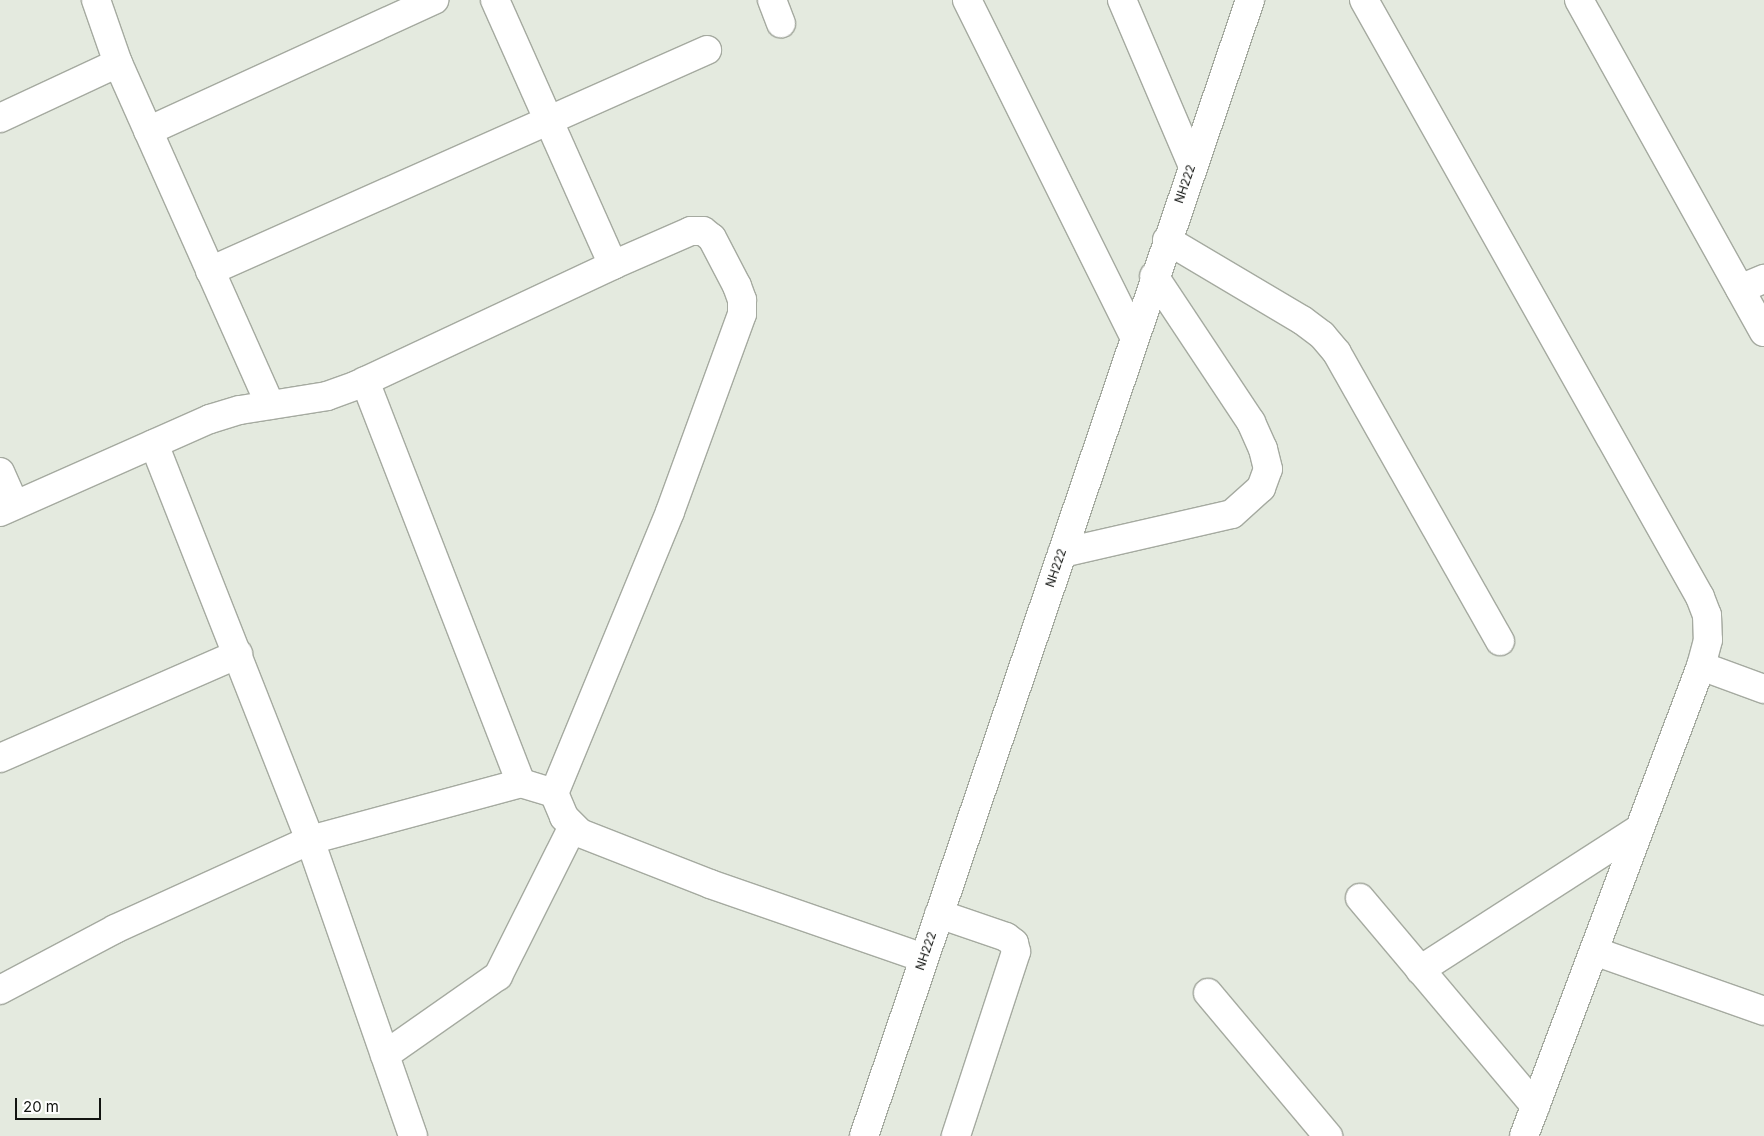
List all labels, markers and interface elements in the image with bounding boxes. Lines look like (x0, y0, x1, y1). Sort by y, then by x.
street label: NH222 (1172, 163, 1198, 205)
street label: NH222 (1043, 547, 1069, 589)
street label: NH222 (913, 930, 939, 972)
scale bar (18, 1088, 104, 1120)
text: 20 m (23, 1097, 59, 1116)

